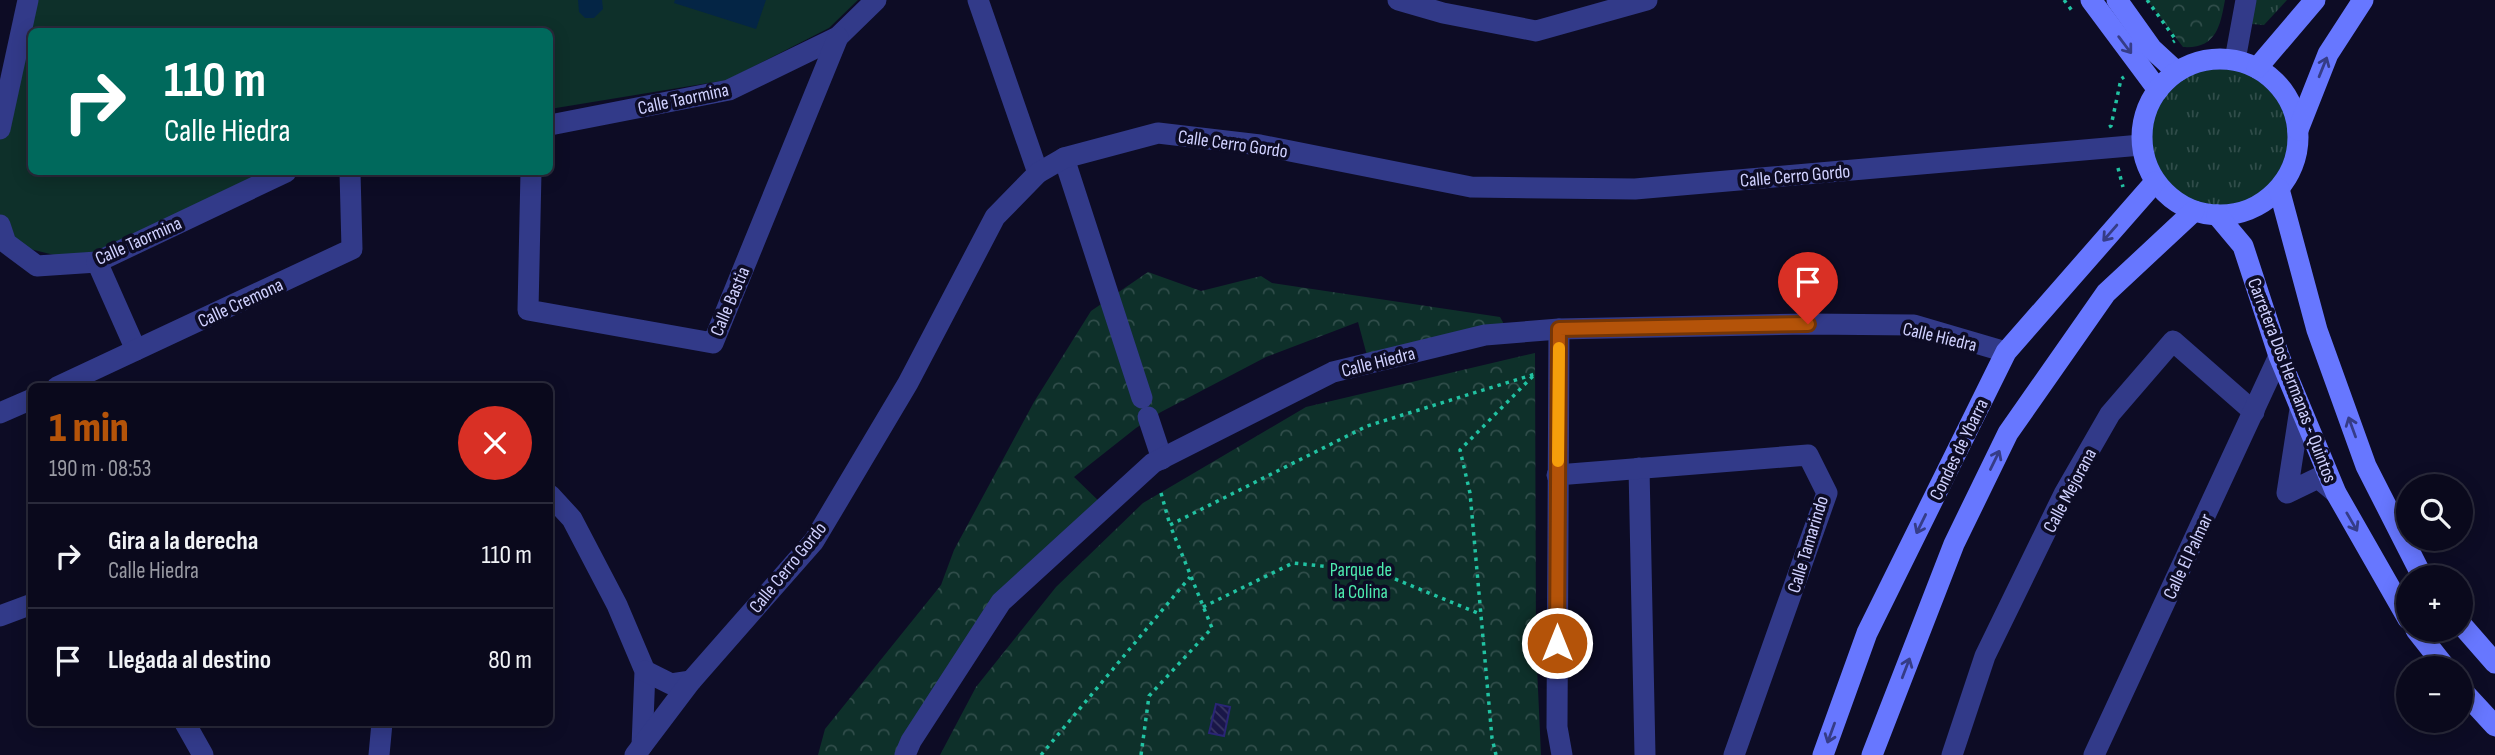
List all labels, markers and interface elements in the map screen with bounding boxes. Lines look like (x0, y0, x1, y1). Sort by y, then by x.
one-way arrow (2117, 35, 2132, 53)
text: 110 m (164, 52, 266, 111)
icon: right (49, 56, 140, 147)
one-way arrow (2318, 56, 2331, 78)
street label: Calle Taormina (636, 79, 731, 120)
text: Calle Hiedra (164, 112, 291, 151)
street label: Calle Cerro Gordo (1176, 125, 1289, 164)
street label: Calle Cerro Gordo (1739, 160, 1851, 193)
street label: Calle Taormina (92, 212, 185, 271)
one-way arrow (2102, 224, 2118, 242)
pin (1778, 252, 1838, 324)
street label: Calle Bastia (705, 263, 755, 340)
icon: arrive (1789, 263, 1827, 301)
street label: Calle Cremona (194, 274, 287, 333)
street label: Carretera Dos Hermanas - Quintos (2242, 275, 2341, 486)
street label: Calle Hiedra (1900, 318, 1979, 357)
street label: Calle Hiedra (1339, 342, 1418, 383)
street label: Condes de Ybarra (1925, 395, 1994, 504)
text: 1 min (49, 403, 129, 454)
button: close (458, 406, 532, 480)
one-way arrow (2345, 417, 2357, 439)
street label: Calle Mejorana (2039, 445, 2102, 537)
one-way arrow (1989, 450, 2003, 471)
text: 190 m · 08:53 (49, 455, 151, 483)
map controls (2396, 474, 2473, 733)
button: search (2396, 474, 2473, 551)
street label: Calle Tamarindo (1783, 493, 1834, 596)
street label: Calle El Palmar (2159, 510, 2218, 603)
one-way arrow (2345, 512, 2359, 532)
one-way arrow (1913, 513, 1927, 534)
street label: Calle Cerro Gordo (744, 518, 832, 618)
text: Gira a la derecha (108, 526, 258, 557)
icon: right (49, 537, 87, 575)
text: 110 m (481, 540, 532, 571)
text: Calle Hiedra (108, 557, 199, 585)
park label: Parque de la Colina (1330, 559, 1392, 604)
button: + (2396, 565, 2473, 642)
position arrow (1520, 606, 1594, 680)
icon: arrive (49, 642, 87, 680)
text: Llegada al destino (108, 645, 271, 676)
text: 80 m (488, 645, 532, 676)
button: − (2396, 656, 2473, 733)
one-way arrow (1900, 658, 1913, 680)
one-way arrow (1824, 722, 1837, 744)

